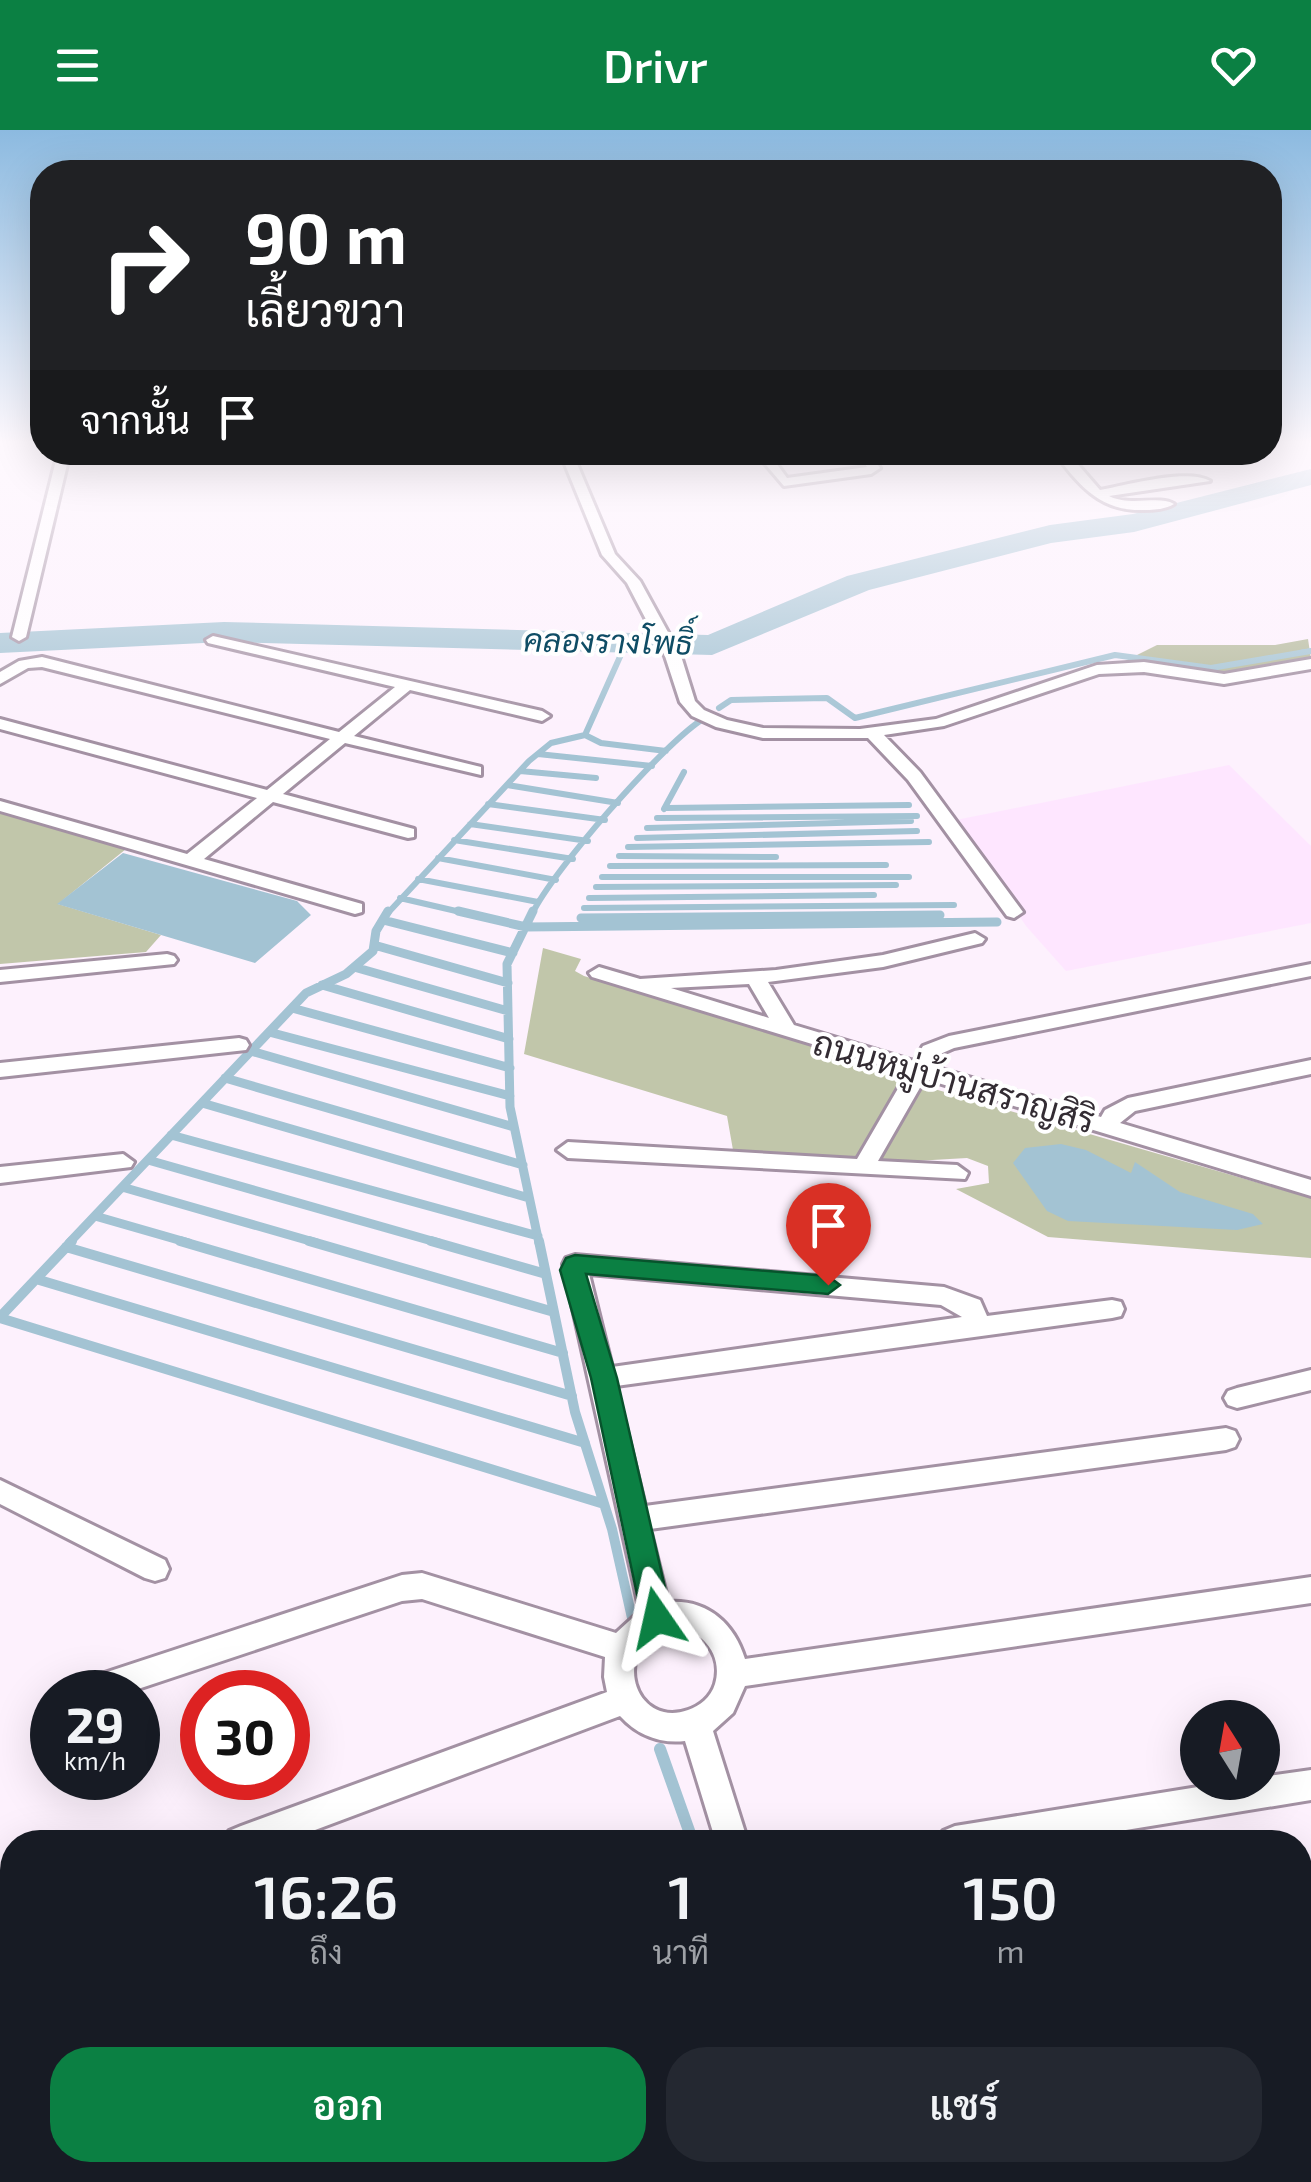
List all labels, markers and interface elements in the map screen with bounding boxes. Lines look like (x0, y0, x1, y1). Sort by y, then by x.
icon: menu (50, 38, 105, 93)
text: Drivr (603, 38, 708, 92)
icon: heart (1206, 38, 1261, 93)
text: 90 m (245, 194, 407, 278)
icon: right (80, 200, 210, 330)
text: เลี้ยวขวา (245, 282, 405, 336)
icon: arrive (210, 390, 265, 445)
text: จากนั้น (80, 396, 190, 442)
water label: คลองรางโพธิ์ (523, 613, 699, 661)
street label: ถนนหมู่บ้านสราญสิริ (808, 1020, 1100, 1145)
pin (786, 1183, 871, 1286)
icon: arrive (801, 1198, 856, 1253)
position arrow (605, 1566, 709, 1670)
speed limit sign: 30 (180, 1670, 310, 1800)
text: 29 (66, 1693, 124, 1753)
north arrow (1180, 1700, 1280, 1800)
map controls (1180, 1700, 1280, 1800)
text: km/h (64, 1745, 126, 1775)
text: 16:26 (254, 1859, 398, 1931)
text: 1 (668, 1859, 693, 1931)
text: 150 (963, 1860, 1058, 1932)
text: m (997, 1931, 1025, 1969)
text: ถึง (310, 1932, 343, 1970)
text: นาที (652, 1932, 709, 1970)
button: ออก (50, 2047, 646, 2162)
button: แชร์ (666, 2047, 1262, 2162)

